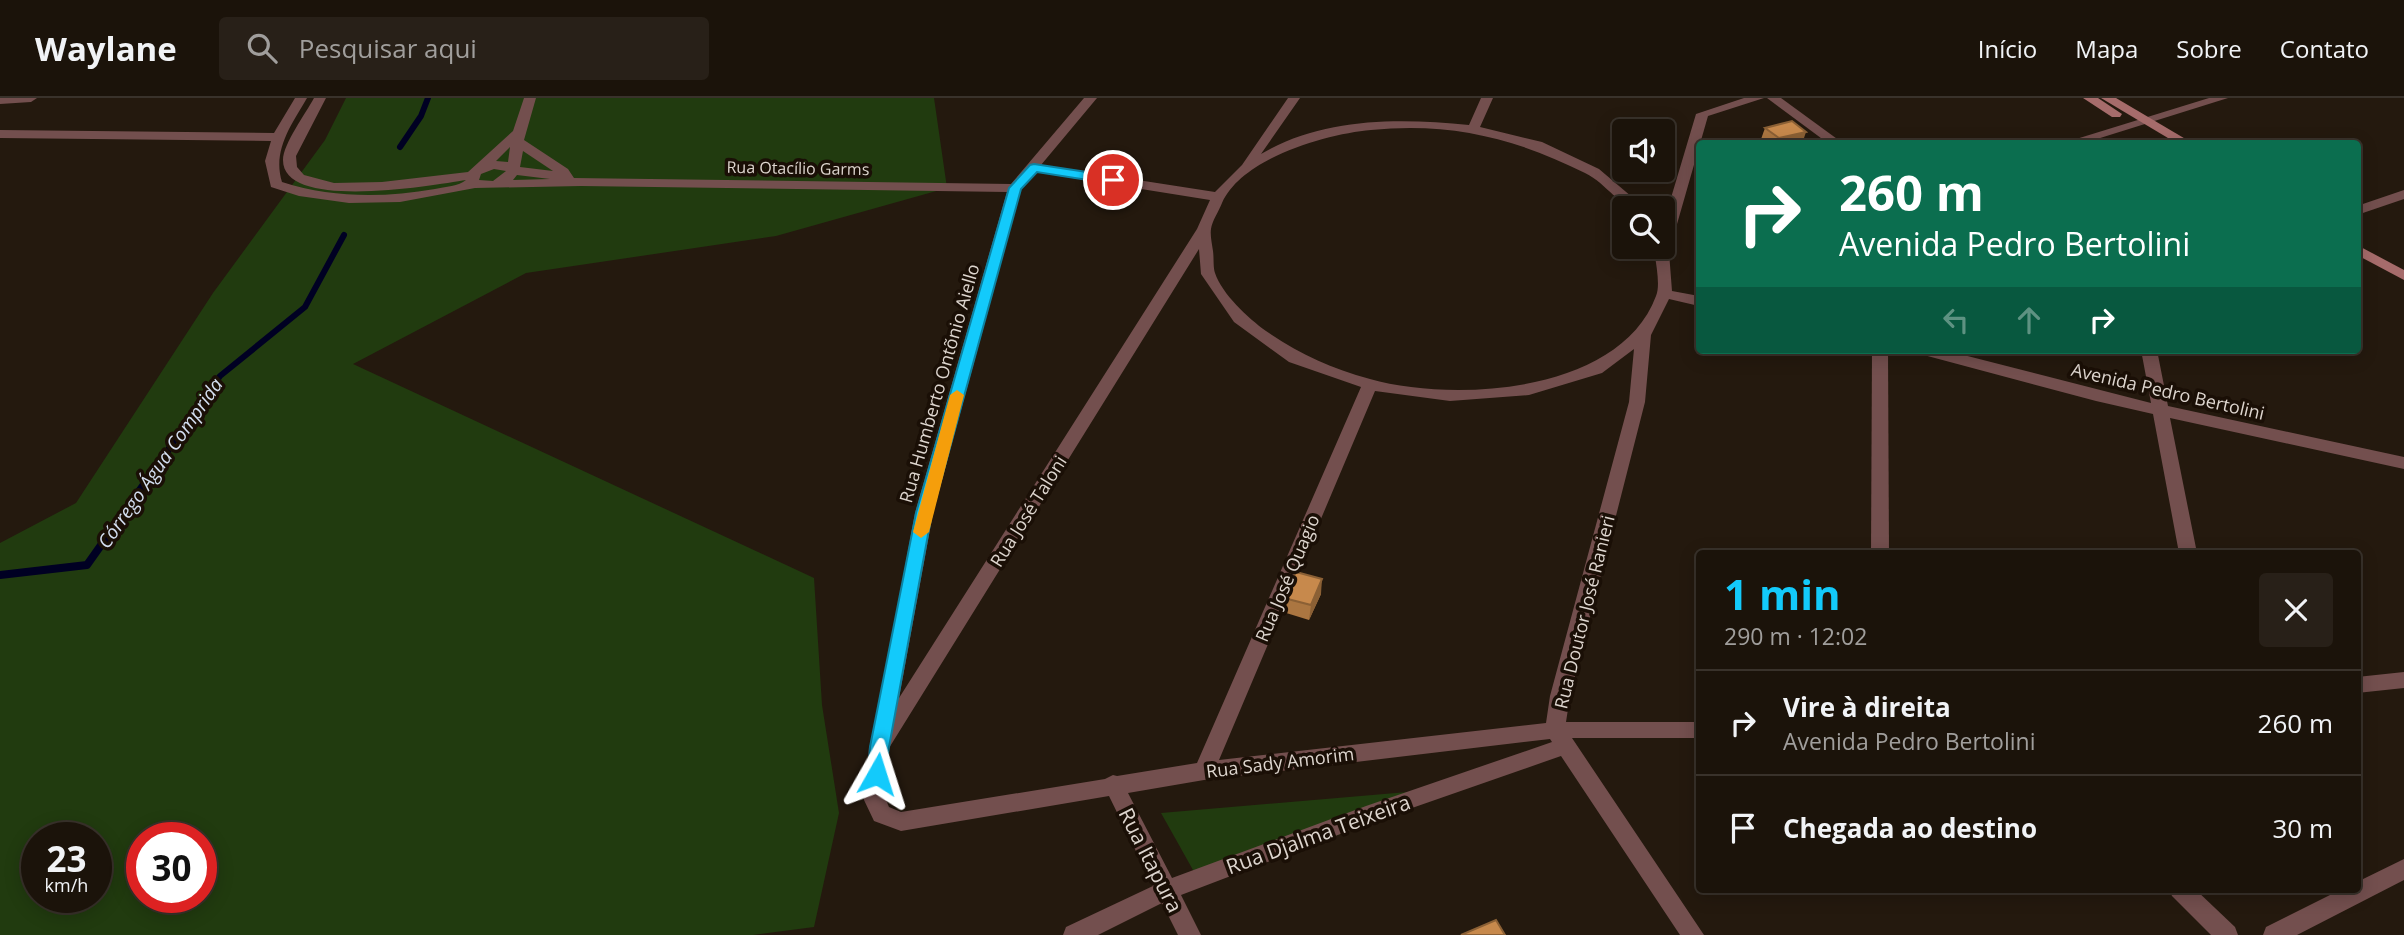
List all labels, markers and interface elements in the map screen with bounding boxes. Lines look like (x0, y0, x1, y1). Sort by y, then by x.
search box (219, 17, 709, 80)
text: Waylane (35, 26, 177, 71)
icon: search (243, 29, 281, 67)
text: Pesquisar aqui (299, 30, 477, 66)
text: Início (1978, 32, 2037, 65)
text: Mapa (2075, 32, 2138, 65)
text: Sobre (2176, 32, 2242, 65)
text: Contato (2280, 32, 2369, 65)
map controls (1612, 119, 1675, 259)
button: sound (1612, 119, 1675, 182)
pin (1083, 150, 1143, 210)
street label: Rua Otacílio Garms (726, 156, 870, 180)
text: 260 m (1839, 159, 1984, 225)
icon: arrive (1094, 161, 1132, 199)
icon: right (1724, 168, 1815, 259)
button: search (1612, 196, 1675, 259)
text: Avenida Pedro Bertolini (1839, 222, 2190, 265)
street label: Rua Humberto Ontõnio Aiello (893, 261, 985, 505)
icon: left (1937, 301, 1975, 339)
icon: ahead (2010, 301, 2048, 339)
icon: right (2083, 301, 2121, 339)
street label: Avenida Pedro Bertolini (2069, 357, 2267, 425)
water label: Córrego Água Comprida (91, 372, 229, 553)
street label: Rua José Taloni (984, 451, 1072, 571)
street label: Rua José Quagio (1249, 511, 1325, 645)
street label: Rua Doutor José Ranieri (1548, 513, 1620, 711)
text: 1 min (1724, 565, 1841, 622)
button: close (2259, 573, 2333, 647)
text: 290 m · 12:02 (1724, 620, 1867, 652)
text: Vire à direita (1783, 689, 1951, 725)
icon: right (1724, 704, 1762, 742)
text: 260 m (2258, 705, 2333, 741)
text: Avenida Pedro Bertolini (1783, 725, 2035, 757)
position arrow (840, 737, 914, 811)
street label: Rua Sady Amorim (1205, 741, 1355, 783)
street label: Rua Djalma Teixeira (1222, 788, 1414, 880)
street label: Rua Itapura (1113, 803, 1189, 917)
icon: arrive (1724, 809, 1762, 847)
text: Chegada ao destino (1783, 810, 2037, 846)
text: 30 m (2272, 810, 2333, 846)
speed limit sign: 30 (126, 822, 217, 913)
text: 23 (46, 835, 87, 882)
text: km/h (45, 873, 88, 897)

